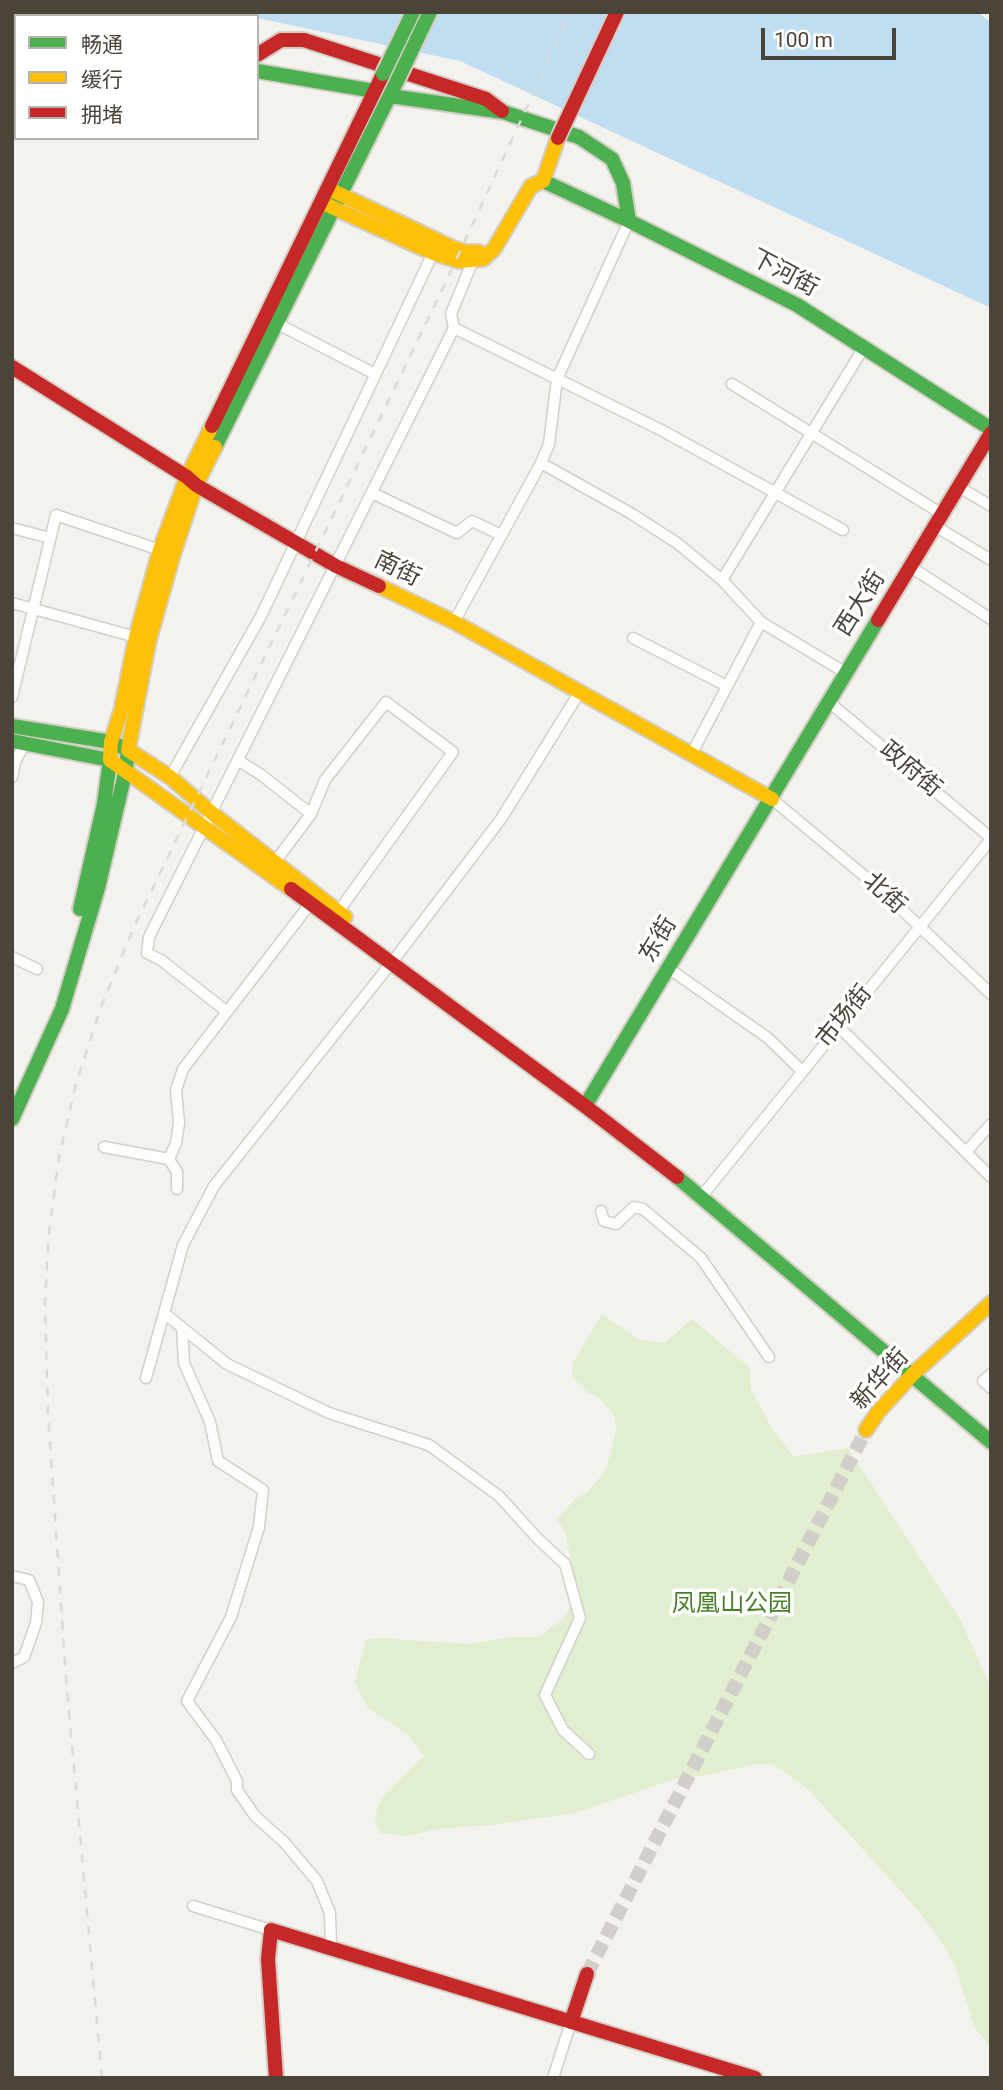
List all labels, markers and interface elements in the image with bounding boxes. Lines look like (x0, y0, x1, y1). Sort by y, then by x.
legend (14, 14, 259, 140)
scale bar (765, 14, 900, 58)
text: 100 m (774, 28, 833, 52)
text: 畅通 (81, 33, 123, 57)
text: 缓行 (81, 68, 123, 92)
text: 拥堵 (81, 103, 123, 127)
street label: 下河街 (745, 244, 823, 304)
street label: 南街 (369, 547, 425, 593)
street label: 西大街 (830, 566, 892, 642)
street label: 政府街 (873, 736, 947, 804)
street label: 北街 (857, 867, 911, 921)
street label: 东街 (634, 912, 684, 968)
street label: 市场街 (811, 980, 879, 1054)
street label: 新华街 (846, 1344, 916, 1416)
park label: 凤凰山公园 (672, 1591, 792, 1619)

